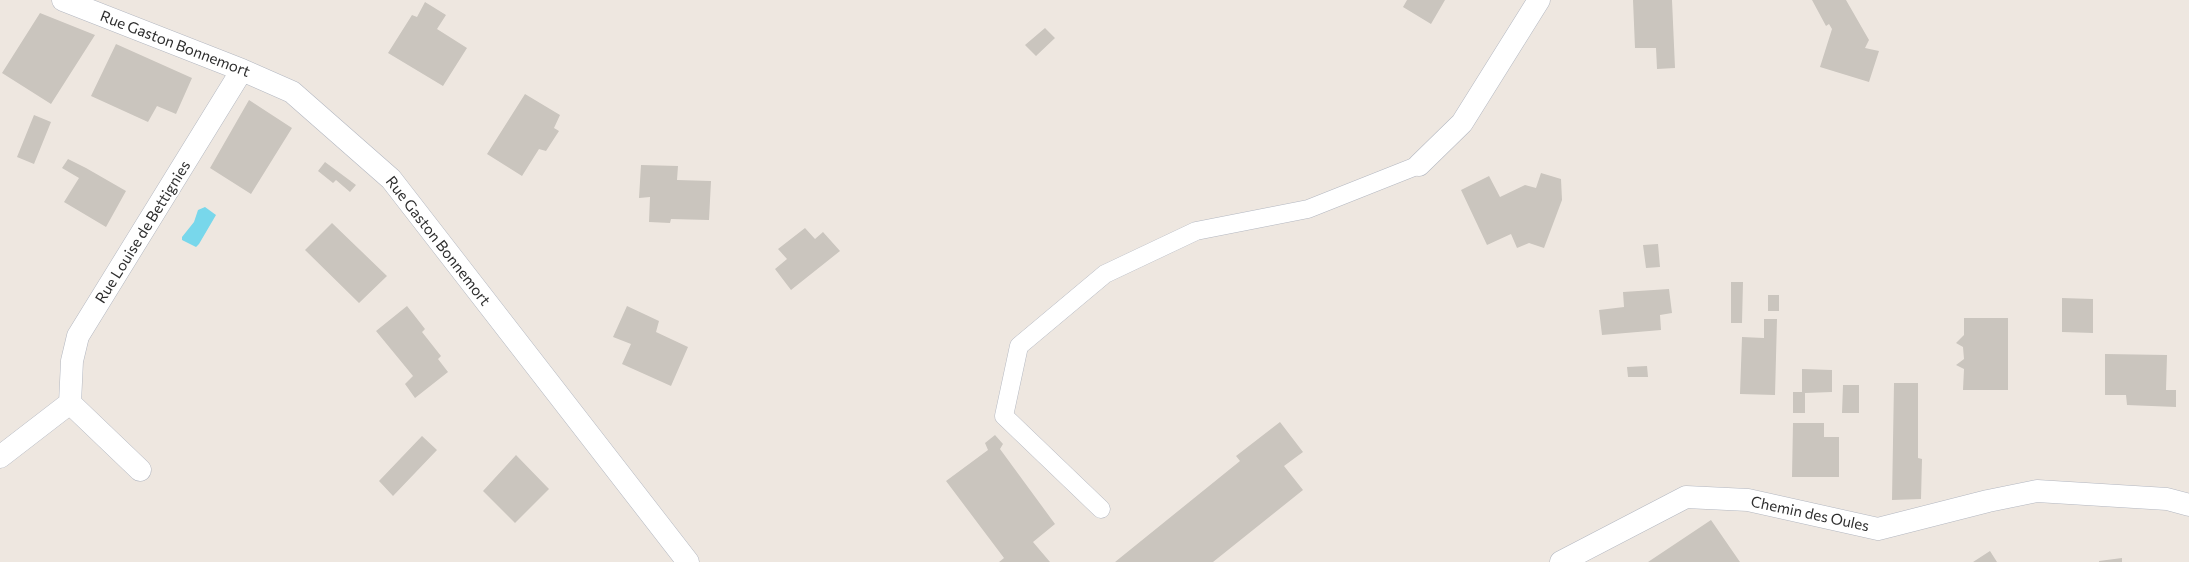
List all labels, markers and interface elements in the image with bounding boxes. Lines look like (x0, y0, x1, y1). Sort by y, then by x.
street label: Rue Gaston Bonnemort (97, 7, 253, 81)
street label: Rue Louise de Bettignies (92, 157, 194, 307)
street label: Rue Gaston Bonnemort (382, 173, 494, 309)
street label: Chemin des Oules (1749, 493, 1871, 535)

